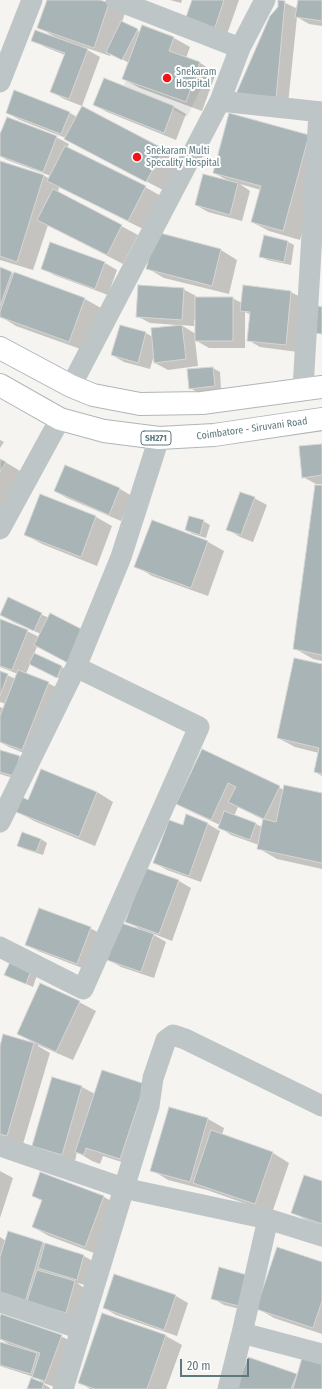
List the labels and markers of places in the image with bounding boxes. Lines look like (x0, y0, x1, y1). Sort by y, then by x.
place label: Snekaram Hospital (176, 66, 216, 90)
marker: Snekaram Hospital (161, 72, 173, 84)
place label: Snekaram Multi Specality Hospital (146, 145, 219, 168)
marker: Snekaram Multi Specality Hospital (131, 151, 143, 163)

